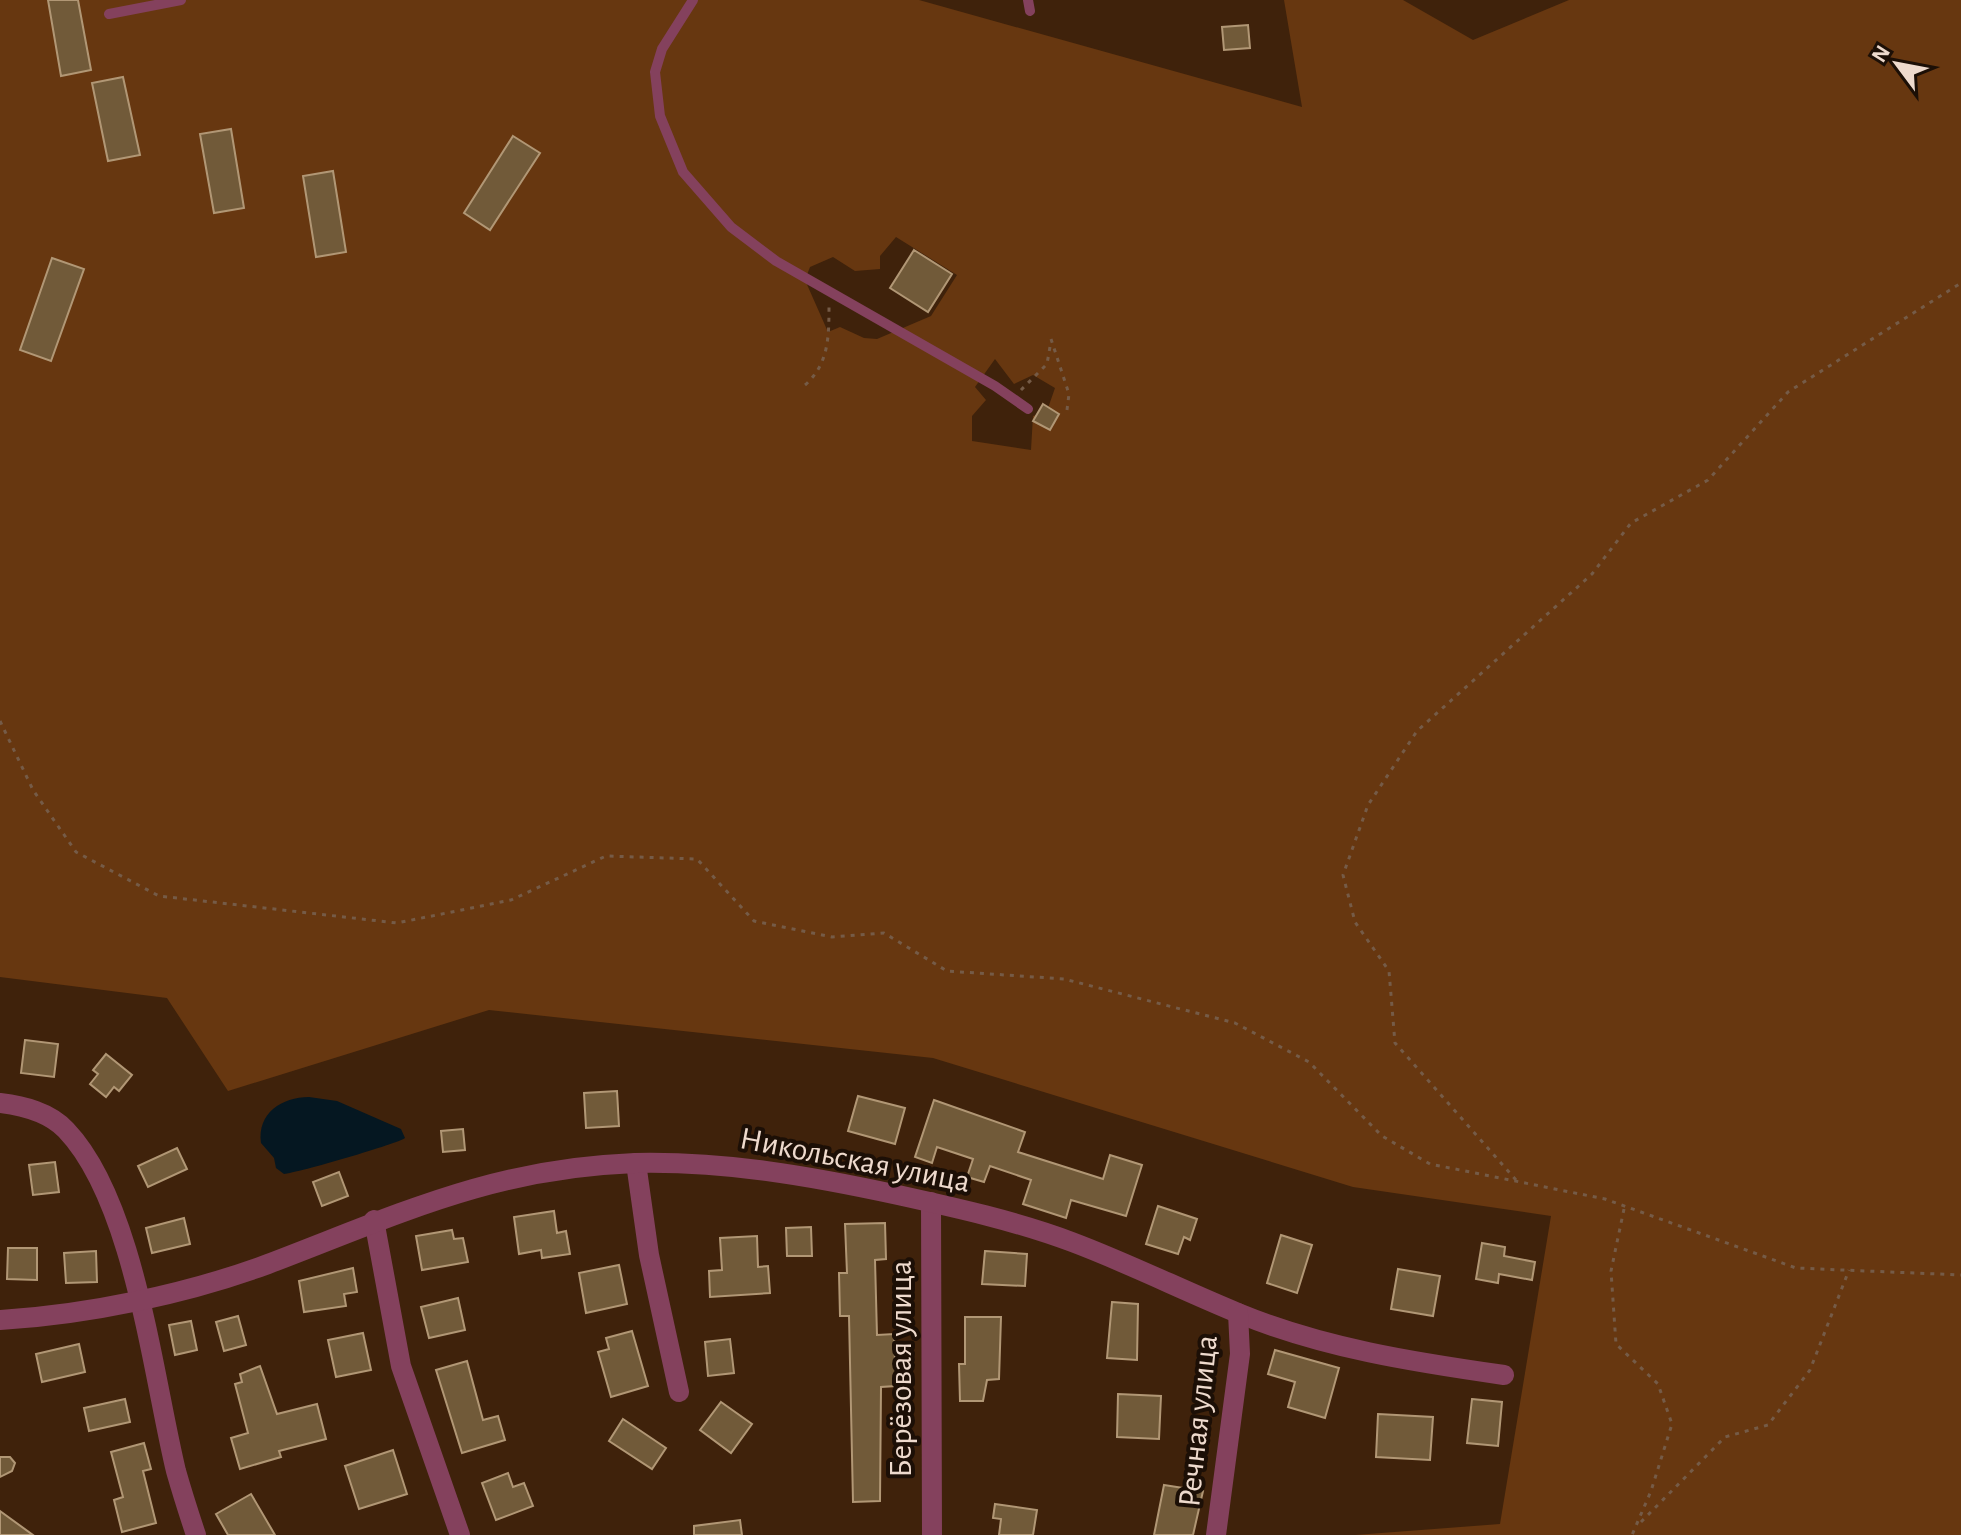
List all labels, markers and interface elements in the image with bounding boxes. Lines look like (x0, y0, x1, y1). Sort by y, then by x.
north arrow (1857, 24, 1937, 104)
text: N (1868, 42, 1894, 66)
street label: Никольская улица (737, 1122, 973, 1198)
street label: Берёзовая улица (885, 1260, 917, 1478)
street label: Речная улица (1173, 1333, 1223, 1509)

